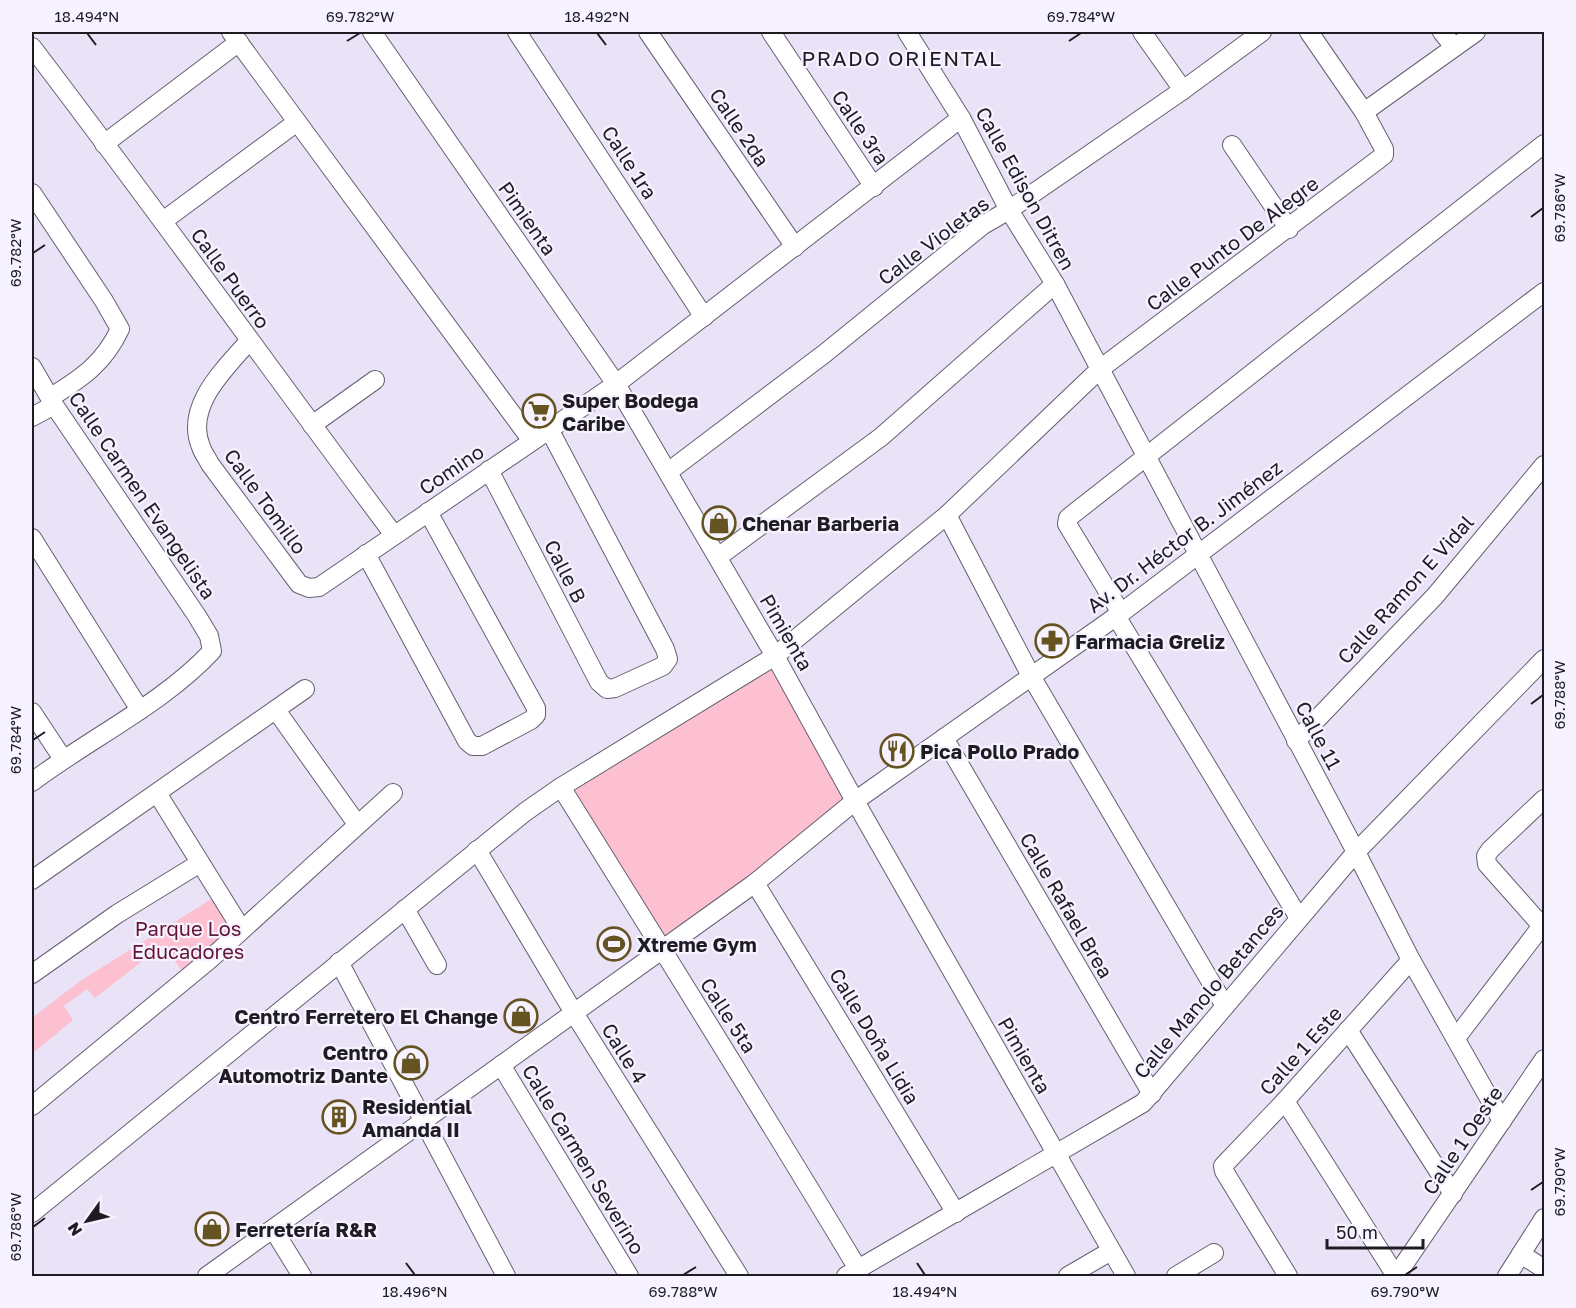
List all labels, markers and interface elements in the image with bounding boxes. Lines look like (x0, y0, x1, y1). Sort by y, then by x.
text: 18.494°N (55, 7, 119, 25)
text: 69.782°W (326, 7, 394, 25)
text: 18.492°N (564, 7, 630, 25)
text: 69.784°W (1047, 7, 1115, 25)
district label: PRADO ORIENTAL (801, 45, 1003, 71)
street label: Calle 2da (705, 83, 775, 171)
street label: Calle 3ra (827, 85, 895, 169)
street label: Calle Edison Ditren (971, 102, 1081, 274)
street label: Calle 1ra (597, 121, 663, 203)
street label: Calle Punto De Alegre (1141, 170, 1323, 316)
text: 69.786°W (1550, 173, 1568, 243)
street label: Pimienta (494, 176, 562, 260)
street label: Calle Violetas (873, 191, 993, 289)
text: 69.782°W (6, 219, 24, 287)
street label: Calle Puerro (187, 223, 275, 333)
street label: Calle Carmen Evangelista (65, 387, 221, 603)
place label: Super Bodega Caribe (562, 388, 698, 435)
supermarket icon: Super Bodega Caribe (521, 393, 557, 429)
street label: Comino (414, 439, 488, 499)
street label: Calle Tomillo (220, 444, 312, 558)
street label: Av. Dr. Héctor B. Jiménez (1082, 455, 1286, 617)
shop icon: Chenar Barberia (701, 505, 737, 541)
street label: Calle Ramon E Vidal (1332, 510, 1478, 668)
place label: Chenar Barberia (742, 511, 899, 535)
street label: Calle B (540, 535, 592, 607)
street label: Pimienta (755, 589, 819, 675)
pharmacy icon: Farmacia Greliz (1034, 623, 1070, 659)
place label: Farmacia Greliz (1075, 629, 1225, 653)
text: 69.788°W (1550, 660, 1568, 730)
street label: Calle 11 (1291, 697, 1347, 773)
text: 69.784°W (6, 706, 24, 774)
restaurant icon: Pica Pollo Prado (879, 733, 915, 769)
place label: Pica Pollo Prado (920, 739, 1079, 763)
street label: Calle Rafael Brea (1016, 828, 1118, 982)
street label: Calle Manolo Betances (1128, 899, 1288, 1083)
park label: Parque Los Educadores (132, 916, 244, 963)
sports icon: Xtreme Gym (596, 926, 632, 962)
place label: Xtreme Gym (637, 932, 757, 956)
street label: Calle Doña Lidia (825, 964, 925, 1108)
street label: Calle 5ta (696, 973, 762, 1057)
shop icon: Centro Ferretero El Change (503, 998, 539, 1034)
street label: Calle 1 Este (1254, 1001, 1346, 1099)
place label: Centro Ferretero El Change (234, 1004, 498, 1028)
street label: Pimienta (993, 1012, 1057, 1098)
street label: Calle 4 (597, 1019, 653, 1087)
place label: Centro Automotriz Dante (219, 1040, 388, 1087)
shop icon: Centro Automotriz Dante (393, 1045, 429, 1081)
street label: Calle Carmen Severino (518, 1060, 650, 1258)
street label: Calle 1 Oeste (1417, 1081, 1507, 1199)
place label: Residential Amanda II (362, 1094, 472, 1141)
building icon: Residential Amanda II (321, 1099, 357, 1135)
text: 69.790°W (1550, 1147, 1568, 1217)
north arrow (57, 1191, 117, 1251)
text: 69.786°W (6, 1192, 24, 1262)
shop icon: Ferretería R&R (194, 1211, 230, 1247)
scale bar (1327, 1212, 1423, 1250)
place label: Ferretería R&R (235, 1217, 377, 1241)
text: N (63, 1219, 86, 1240)
text: 50 m (1336, 1221, 1378, 1243)
text: 18.496°N (382, 1282, 448, 1300)
text: 69.788°W (648, 1282, 718, 1300)
text: 18.494°N (893, 1282, 957, 1300)
text: 69.790°W (1370, 1282, 1440, 1300)

